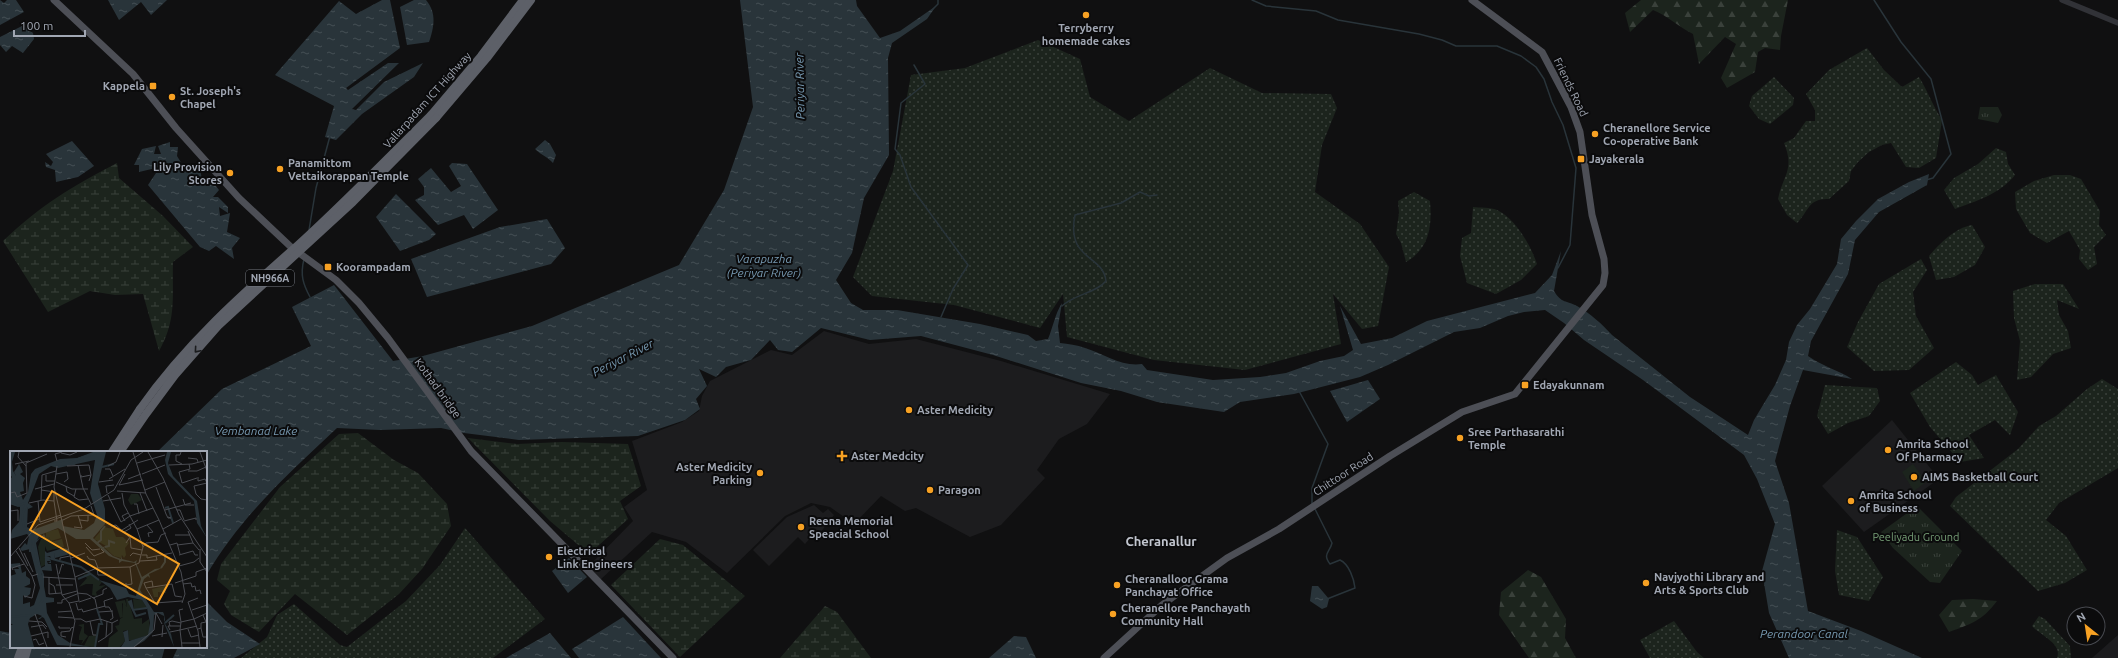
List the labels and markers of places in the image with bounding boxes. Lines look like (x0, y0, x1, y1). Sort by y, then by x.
marker: Terryberry homemade cakes (1081, 10, 1091, 20)
place label: Terryberry homemade cakes (1042, 22, 1130, 47)
place label: Kappela (103, 80, 145, 92)
marker: Kappela (148, 81, 158, 91)
place label: St. Joseph's Chapel (180, 85, 241, 110)
marker: St. Joseph's Chapel (167, 92, 177, 102)
place label: Cheranellore Service Co-operative Bank (1603, 122, 1711, 147)
marker: Cheranellore Service Co-operative Bank (1590, 129, 1600, 139)
place label: Jayakerala (1589, 153, 1644, 165)
marker: Jayakerala (1576, 154, 1586, 164)
place label: Panamittom Vettaikorappan Temple (288, 157, 409, 182)
place label: Lily Provision Stores (153, 161, 222, 186)
marker: Panamittom Vettaikorappan Temple (275, 164, 285, 174)
marker: Lily Provision Stores (225, 168, 235, 178)
place label: Koorampadam (336, 261, 411, 273)
marker: Koorampadam (323, 262, 333, 272)
place label: Edayakunnam (1533, 379, 1604, 391)
marker: Edayakunnam (1520, 380, 1530, 390)
place label: Aster Medicity (917, 404, 993, 416)
marker: Aster Medicity (904, 405, 914, 415)
place label: Sree Parthasarathi Temple (1468, 426, 1564, 451)
marker: Sree Parthasarathi Temple (1455, 433, 1465, 443)
place label: Amrita School Of Pharmacy (1896, 438, 1969, 463)
marker: Amrita School Of Pharmacy (1883, 445, 1893, 455)
marker: Aster Medcity (836, 450, 848, 462)
place label: Aster Medcity (851, 450, 924, 462)
place label: Aster Medicity Parking (676, 461, 752, 486)
marker: Aster Medicity Parking (755, 468, 765, 478)
place label: AIMS Basketball Court (1922, 471, 2038, 483)
marker: AIMS Basketball Court (1909, 472, 1919, 482)
place label: Paragon (938, 484, 981, 496)
marker: Paragon (925, 485, 935, 495)
place label: Amrita School of Business (1859, 489, 1932, 514)
marker: Amrita School of Business (1846, 496, 1856, 506)
place label: Reena Memorial Speacial School (809, 515, 893, 540)
marker: Reena Memorial Speacial School (796, 522, 806, 532)
place label: Electrical Link Engineers (557, 545, 633, 570)
marker: Electrical Link Engineers (544, 552, 554, 562)
place label: Navjyothi Library and Arts & Sports Club (1654, 571, 1764, 596)
place label: Cheranalloor Grama Panchayat Office (1125, 573, 1228, 598)
marker: Navjyothi Library and Arts & Sports Club (1641, 578, 1651, 588)
marker: Cheranalloor Grama Panchayat Office (1112, 580, 1122, 590)
place label: Cheranellore Panchayath Community Hall (1121, 602, 1250, 627)
marker: Cheranellore Panchayath Community Hall (1108, 609, 1118, 619)

